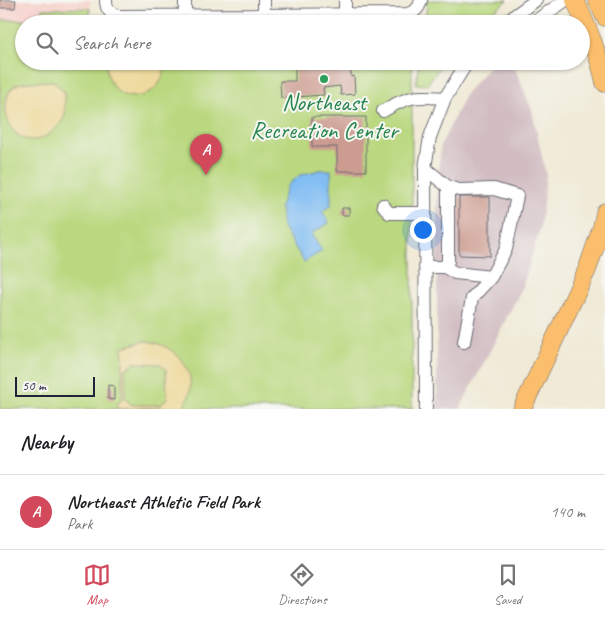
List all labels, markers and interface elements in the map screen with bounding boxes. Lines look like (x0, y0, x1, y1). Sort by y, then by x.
search box (15, 15, 590, 70)
icon: search (33, 29, 61, 57)
text: Search here (73, 31, 150, 55)
marker: Northeast Recreation Center (318, 73, 330, 85)
place label: Northeast Recreation Center (250, 87, 400, 145)
pin: A (190, 134, 222, 175)
your location (410, 217, 436, 243)
scale bar (15, 374, 95, 397)
text: 50 m (22, 377, 46, 394)
text: Nearby (20, 429, 73, 455)
text: Northeast Athletic Field Park (67, 490, 260, 514)
text: A (32, 502, 40, 522)
text: 140 m (551, 502, 585, 522)
text: Park (67, 514, 92, 534)
tab: Map (83, 561, 111, 608)
tab: Directions (278, 561, 327, 608)
tab: Saved (494, 561, 522, 608)

